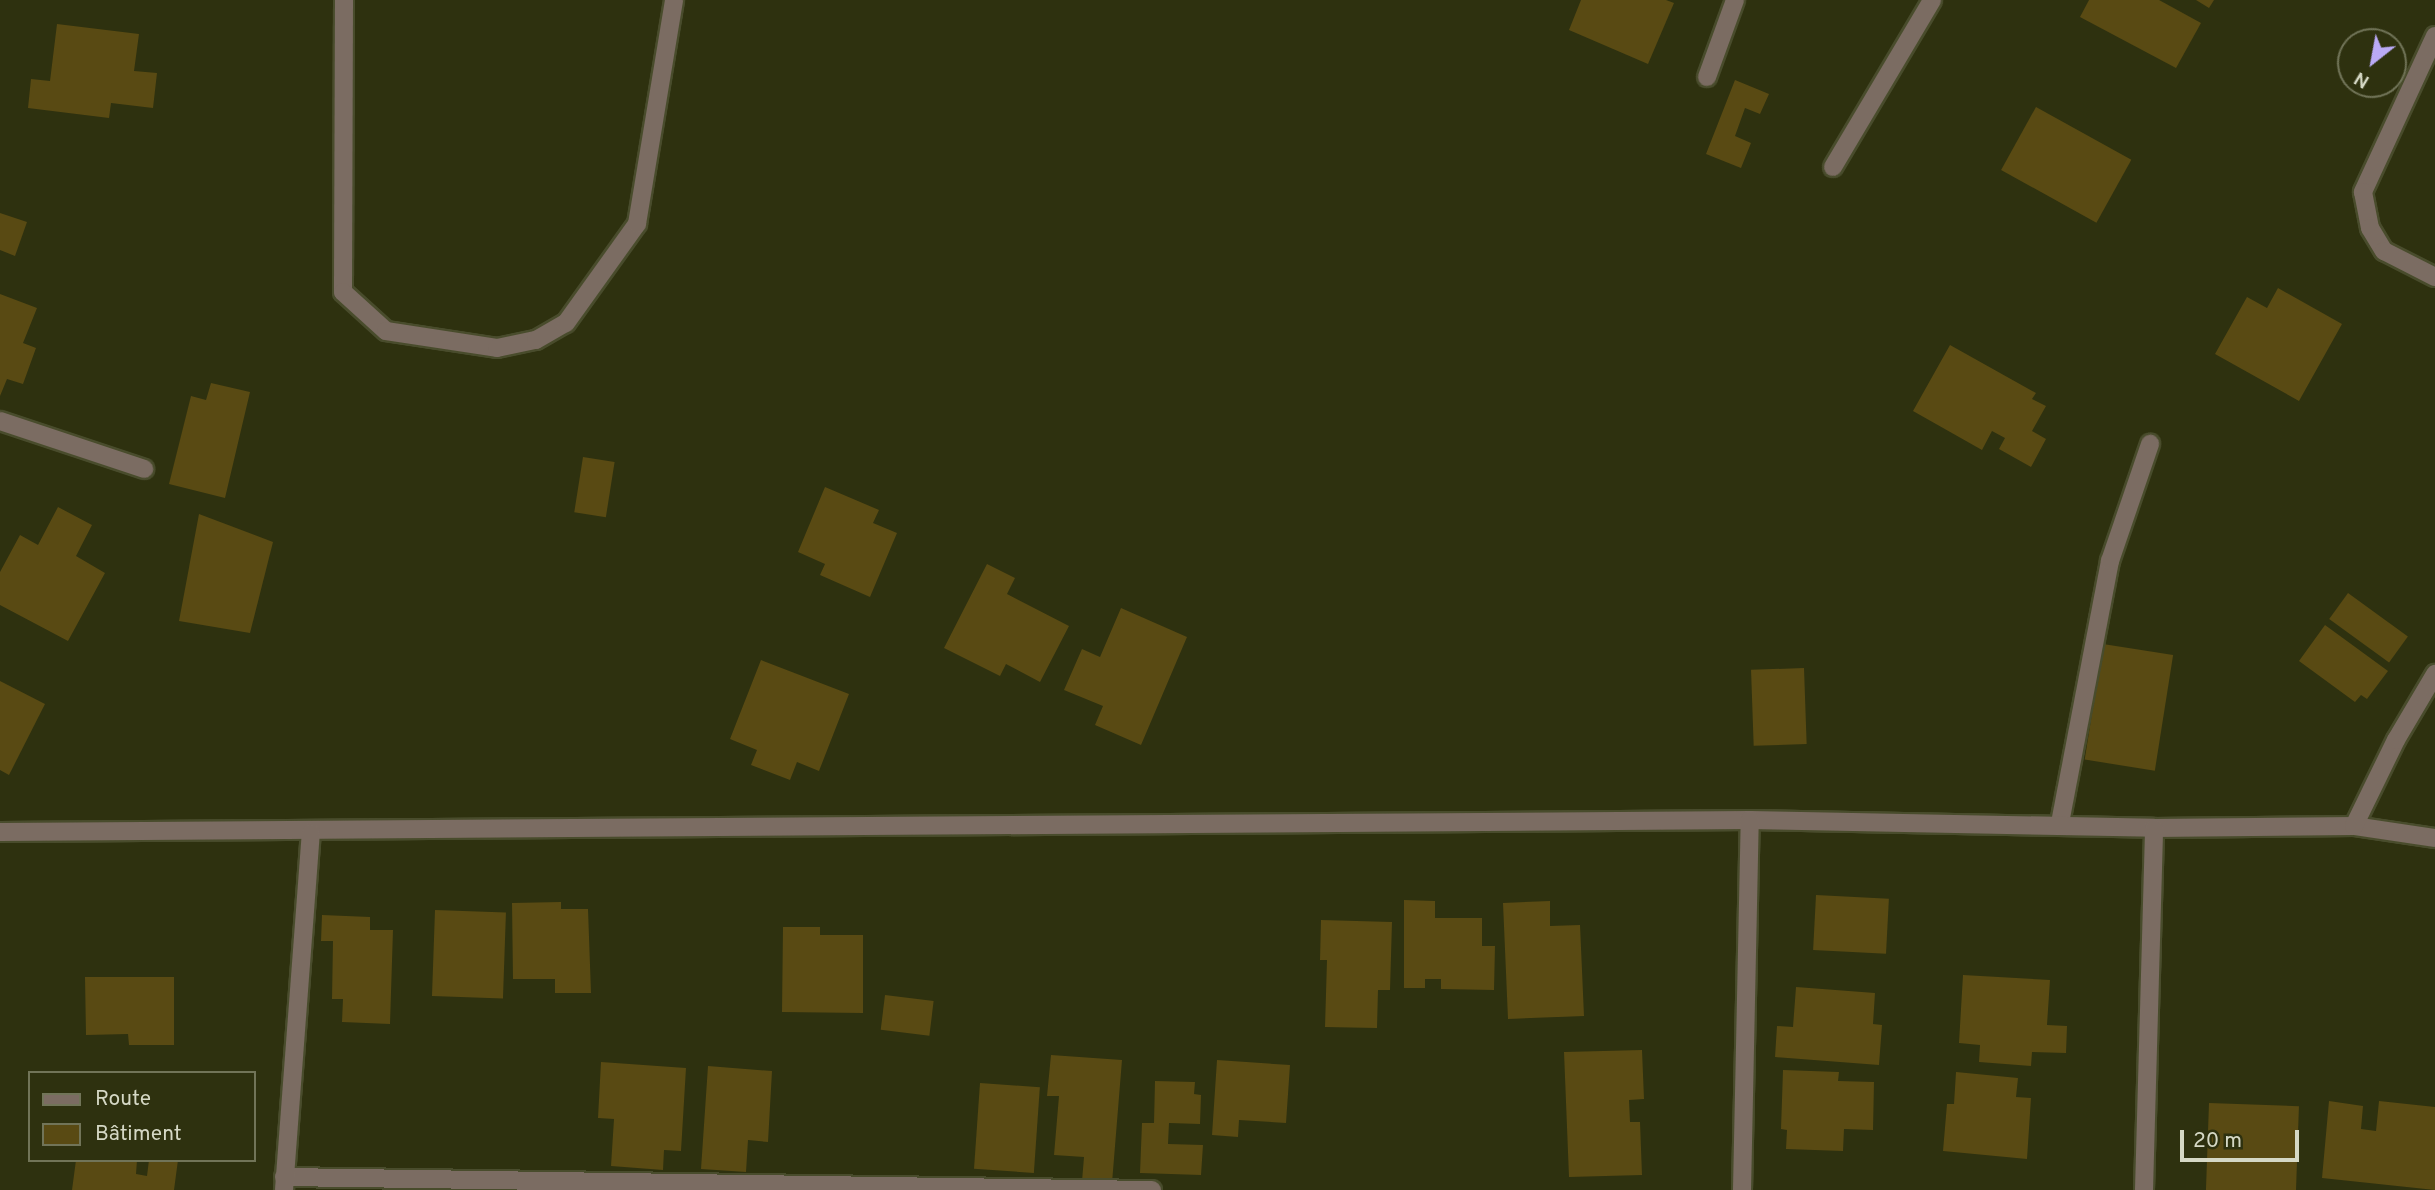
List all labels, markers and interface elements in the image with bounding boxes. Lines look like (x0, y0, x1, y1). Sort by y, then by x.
north arrow (2337, 28, 2407, 98)
text: N (2350, 65, 2374, 93)
legend (28, 1071, 256, 1162)
text: Route (95, 1086, 151, 1113)
scale bar (2183, 1116, 2302, 1160)
text: Bâtiment (95, 1121, 182, 1148)
text: 20 m (2193, 1128, 2242, 1155)

